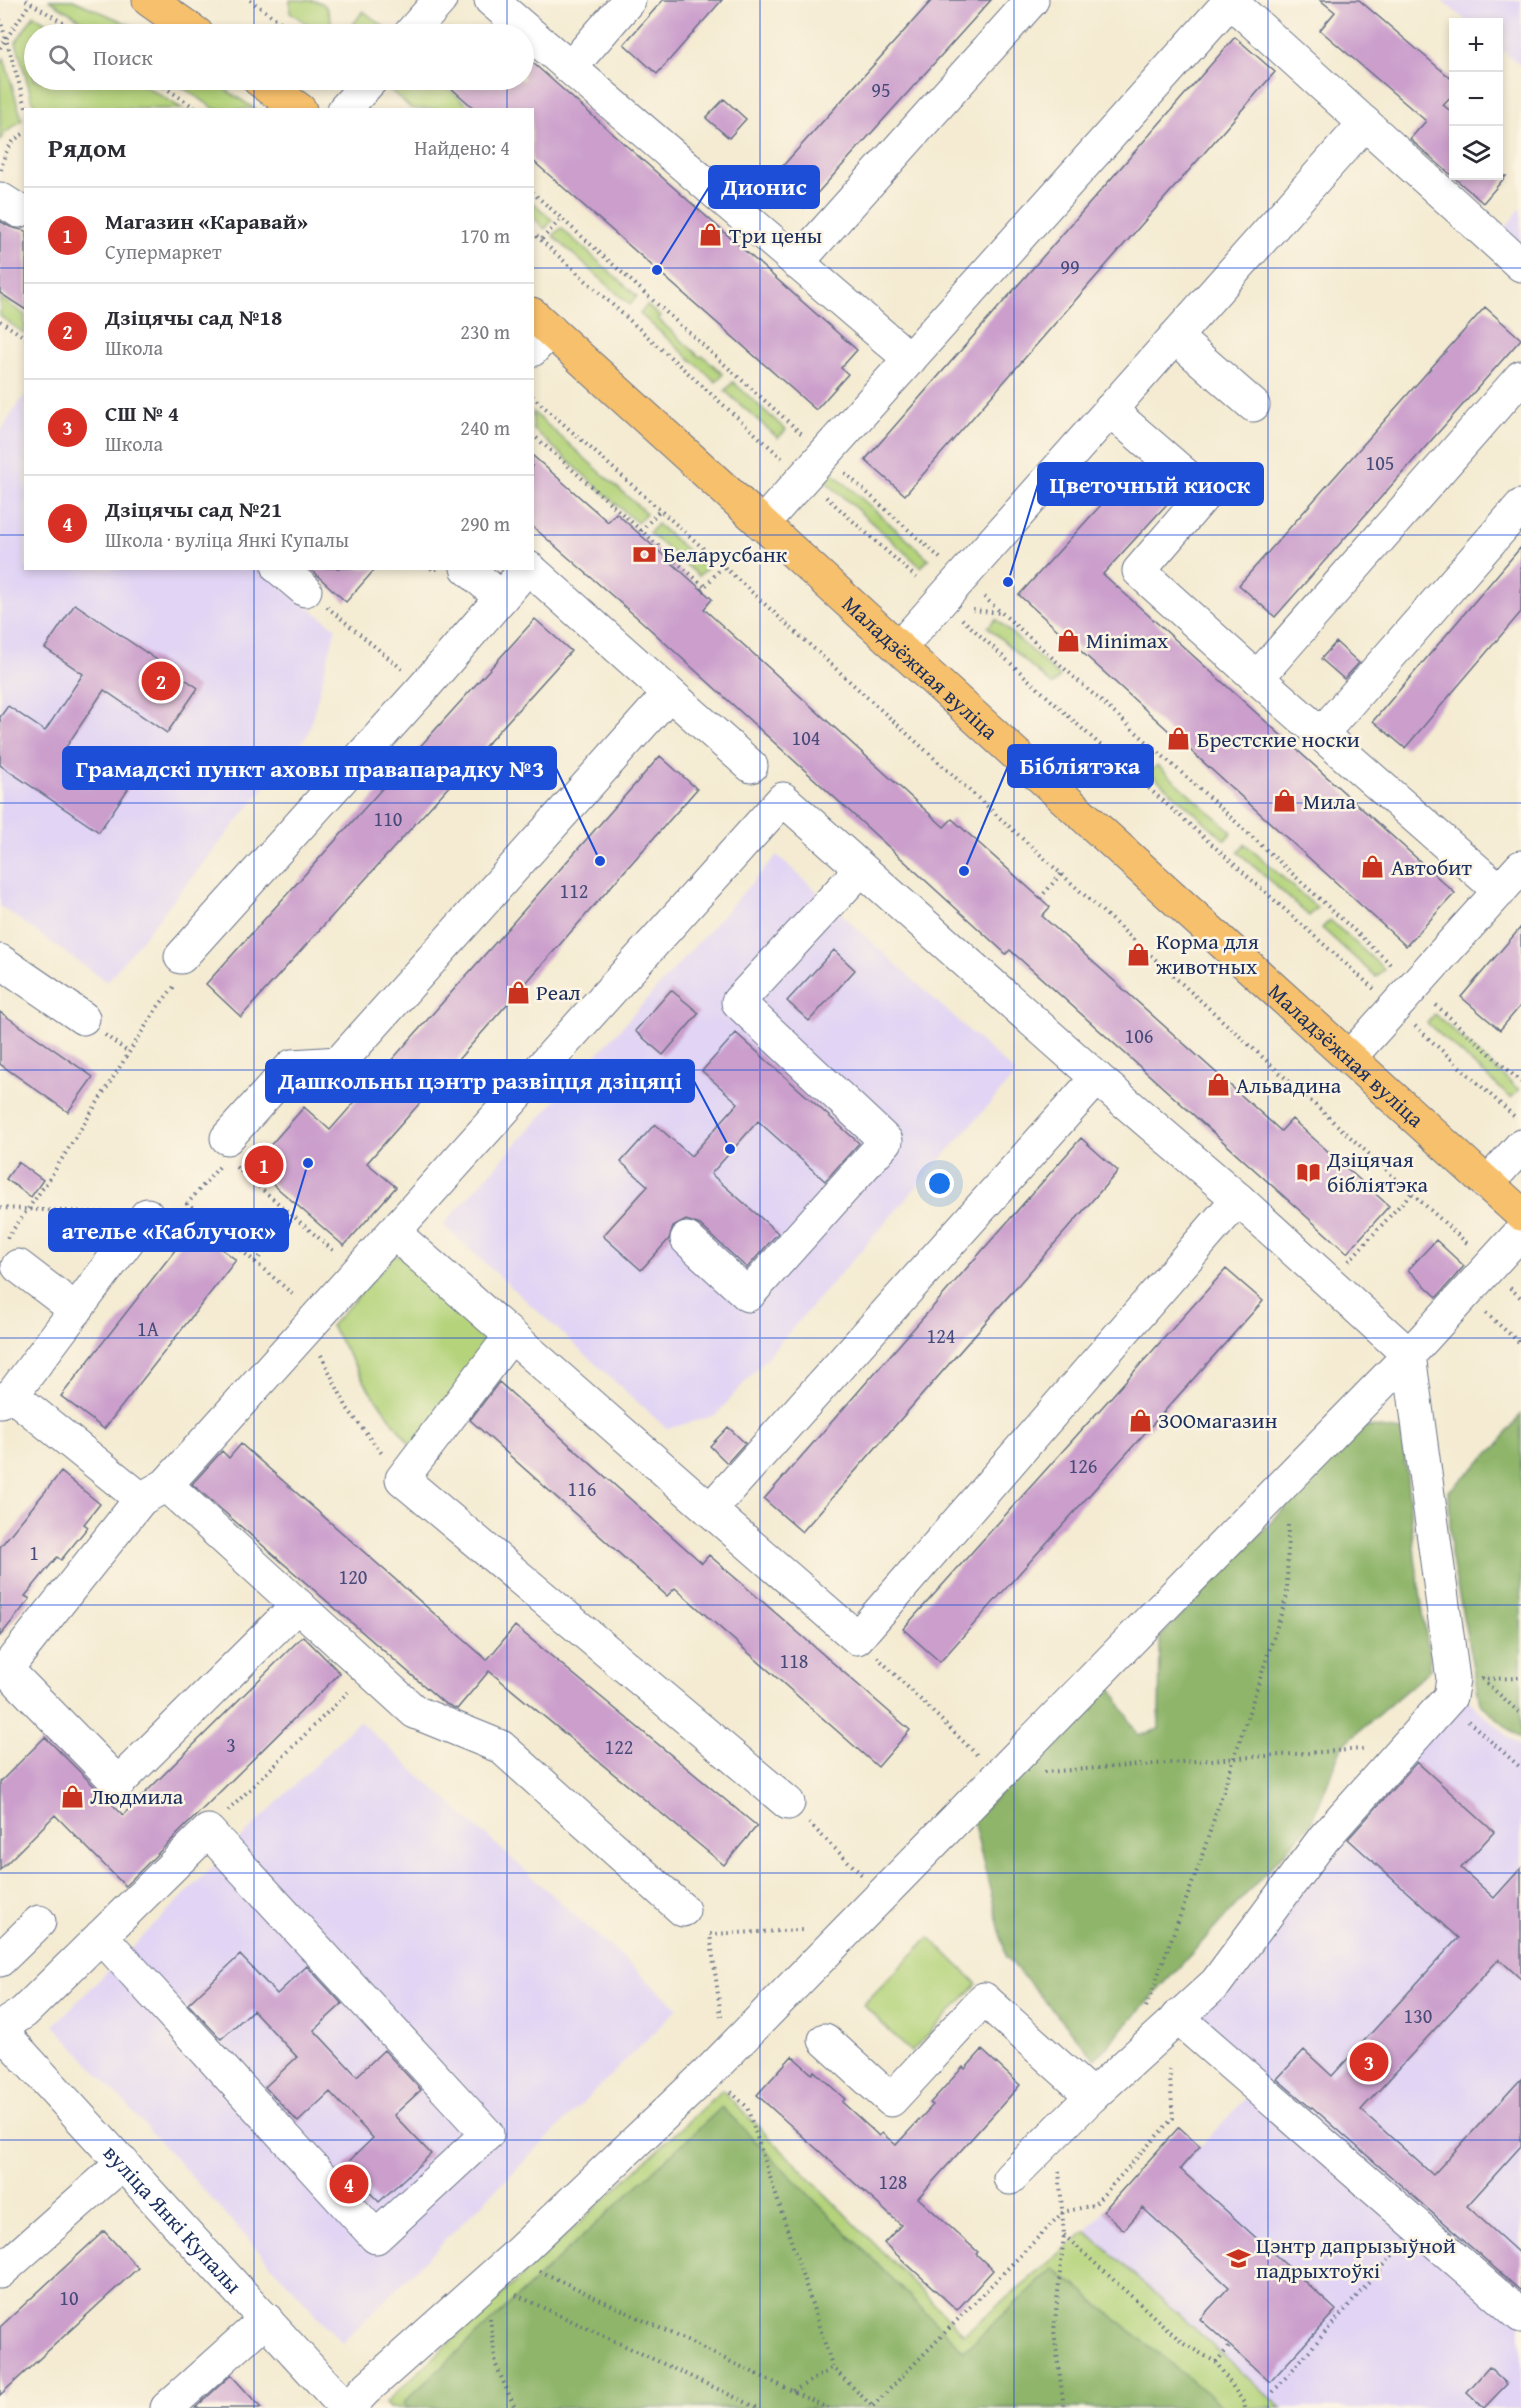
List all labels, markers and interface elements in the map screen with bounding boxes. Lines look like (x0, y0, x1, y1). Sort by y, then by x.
map controls (1449, 18, 1503, 180)
button: + (1449, 18, 1503, 72)
search box (24, 24, 534, 90)
icon: search (45, 41, 78, 74)
text: Поиск (93, 41, 153, 73)
button: − (1449, 72, 1503, 126)
house number: 95 (871, 75, 891, 104)
button: layers (1449, 126, 1503, 180)
text: Рядом (48, 128, 126, 167)
text: Найдено: 4 (414, 133, 510, 162)
callout: Дионис (709, 166, 819, 208)
text: Дионис (720, 169, 807, 204)
text: Магазин «Каравай» (105, 205, 308, 237)
place label: Три цены (729, 219, 822, 251)
text: 1 (62, 221, 73, 250)
text: 170 m (460, 221, 510, 250)
shop icon: Три цены (698, 222, 724, 248)
text: Супермаркет (105, 237, 222, 266)
house number: 99 (1060, 252, 1080, 281)
text: Дзіцячы сад №18 (105, 301, 282, 333)
text: 2 (62, 317, 73, 346)
text: 230 m (460, 317, 510, 346)
text: Школа (105, 333, 163, 362)
text: СШ № 4 (105, 397, 179, 429)
text: 3 (62, 413, 73, 442)
text: 240 m (460, 413, 510, 442)
text: Школа (105, 429, 163, 458)
house number: 105 (1366, 448, 1394, 477)
callout: Цветочный киоск (1038, 463, 1263, 505)
text: Цветочный киоск (1050, 467, 1251, 502)
text: Дзіцячы сад №21 (105, 493, 282, 525)
text: 4 (62, 509, 73, 538)
text: 290 m (460, 509, 510, 538)
text: Школа · вуліца Янкі Купалы (105, 525, 349, 554)
place label: Беларусбанк (663, 538, 788, 570)
bank icon: Беларусбанк (632, 541, 658, 567)
street label: Маладзёжная вуліца (835, 588, 1006, 747)
place label: Minimax (1086, 624, 1169, 656)
shop icon: Minimax (1055, 627, 1081, 653)
pin: 2 (142, 658, 180, 704)
house number: 104 (792, 723, 820, 752)
place label: Брестские носки (1197, 723, 1360, 755)
shop icon: Брестские носки (1166, 726, 1192, 752)
callout: Бібліятэка (1008, 745, 1153, 787)
callout: Грамадскі пункт аховы правапарадку №3 (63, 747, 556, 789)
text: Бібліятэка (1020, 748, 1141, 783)
text: Грамадскі пункт аховы правапарадку №3 (76, 751, 544, 786)
place label: Мила (1303, 785, 1356, 817)
shop icon: Мила (1272, 788, 1298, 814)
house number: 110 (374, 804, 402, 833)
place label: Автобит (1391, 851, 1472, 883)
shop icon: Автобит (1360, 854, 1386, 880)
house number: 112 (560, 876, 588, 905)
place label: Корма для животных (1156, 925, 1259, 982)
shop icon: Корма для животных (1125, 941, 1151, 967)
place label: Реал (536, 976, 581, 1008)
street label: Маладзёжная вуліца (1261, 976, 1432, 1135)
shop icon: Реал (505, 979, 531, 1005)
house number: 106 (1125, 1021, 1153, 1050)
callout: Дашкольны цэнтр развіцця дзіцяці (266, 1060, 694, 1102)
text: Дашкольны цэнтр развіцця дзіцяці (277, 1063, 682, 1098)
place label: Альвадина (1236, 1069, 1342, 1101)
shop icon: Альвадина (1205, 1072, 1231, 1098)
pin: 1 (244, 1142, 284, 1188)
place label: Дзіцячая бібліятэка (1326, 1143, 1429, 1200)
library icon: Дзіцячая бібліятэка (1296, 1159, 1322, 1185)
your location (925, 1169, 954, 1198)
callout: ателье «Каблучок» (49, 1209, 288, 1251)
text: ателье «Каблучок» (62, 1213, 276, 1248)
house number: 1А (137, 1314, 159, 1343)
house number: 124 (927, 1321, 955, 1350)
place label: ЗООмагазин (1158, 1404, 1278, 1436)
shop icon: ЗООмагазин (1127, 1407, 1153, 1433)
house number: 126 (1069, 1451, 1097, 1480)
house number: 116 (568, 1474, 596, 1503)
house number: 1 (29, 1538, 39, 1567)
house number: 120 (339, 1562, 367, 1591)
house number: 118 (780, 1646, 808, 1675)
house number: 3 (226, 1730, 236, 1759)
house number: 122 (605, 1732, 633, 1761)
place label: Людмила (90, 1780, 184, 1812)
shop icon: Людмила (59, 1783, 85, 1809)
house number: 130 (1404, 2001, 1432, 2030)
pin: 3 (1350, 2040, 1388, 2084)
street label: вуліца Янкі Купалы (96, 2137, 249, 2300)
pin: 4 (330, 2162, 368, 2206)
house number: 128 (879, 2167, 907, 2196)
place label: Цэнтр дапрызыўной падрыхтоўкі (1256, 2229, 1456, 2286)
school or university icon: Цэнтр дапрызыўной падрыхтоўкі (1225, 2245, 1251, 2271)
house number: 10 (59, 2283, 79, 2312)

